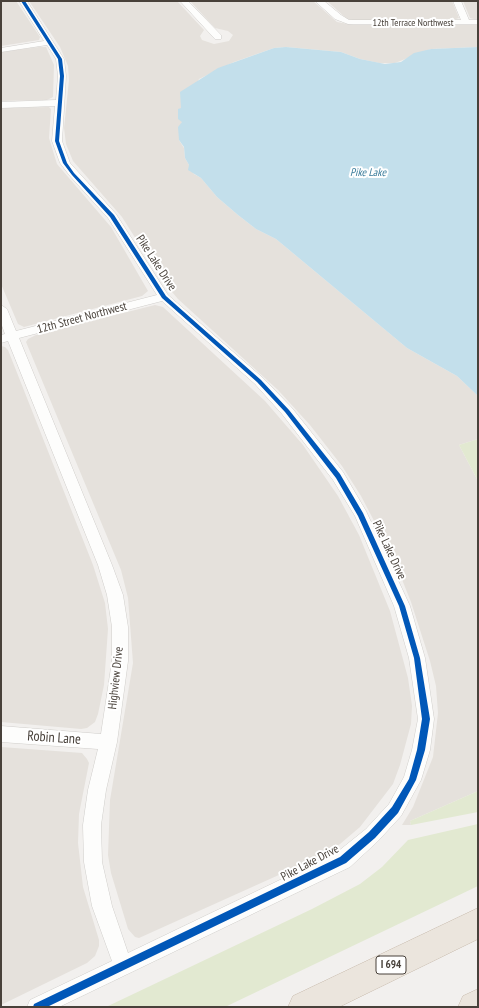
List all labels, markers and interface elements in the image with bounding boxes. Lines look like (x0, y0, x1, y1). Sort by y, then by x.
street label: 12th Terrace Northwest (373, 17, 453, 29)
water label: Pike Lake (350, 166, 386, 180)
street label: Pike Lake Drive (133, 232, 179, 294)
street label: 12th Street Northwest (36, 299, 128, 337)
street label: Pike Lake Drive (369, 518, 409, 582)
street label: Highview Drive (106, 646, 126, 710)
street label: Robin Lane (27, 728, 81, 748)
street label: Pike Lake Drive (279, 842, 341, 884)
road number: I 694 (376, 956, 406, 974)

